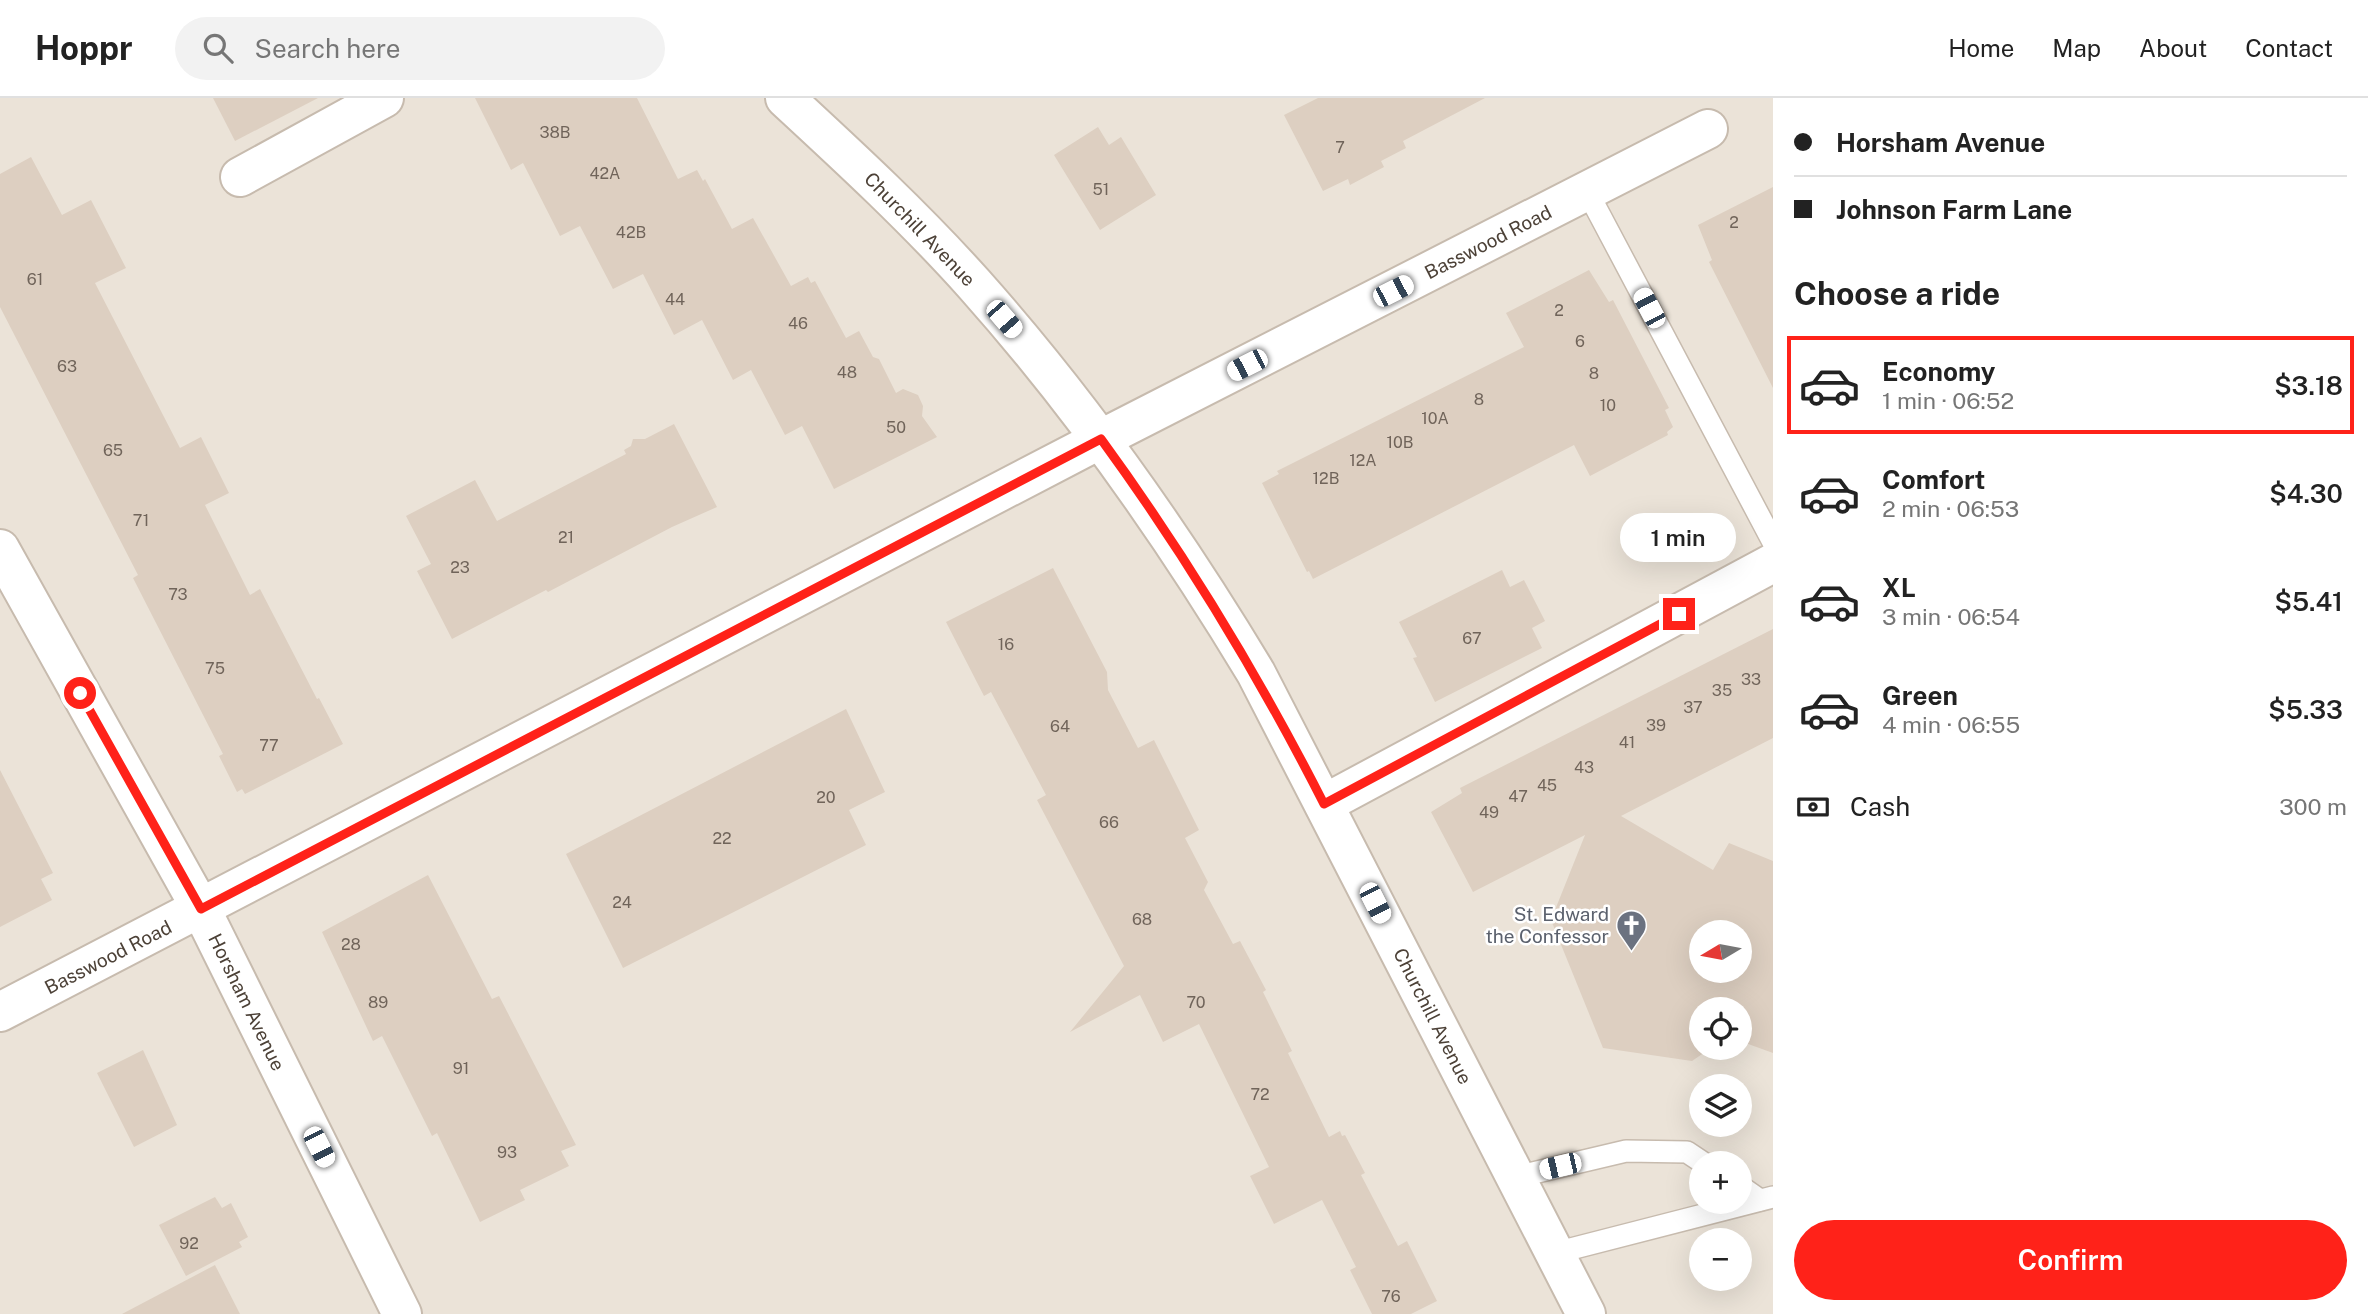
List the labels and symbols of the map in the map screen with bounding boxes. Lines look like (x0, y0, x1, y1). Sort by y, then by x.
house number: 38B (539, 123, 571, 142)
house number: 7 (1335, 138, 1345, 157)
house number: 42A (590, 164, 620, 183)
street label: Churchill Avenue (860, 168, 980, 290)
house number: 51 (1093, 180, 1109, 199)
street label: Basswood Road (1421, 201, 1555, 283)
house number: 2 (1729, 213, 1739, 232)
house number: 42B (616, 223, 646, 242)
house number: 61 (27, 270, 43, 289)
car (1370, 272, 1417, 310)
car (1630, 285, 1669, 331)
house number: 44 (665, 290, 685, 309)
car (983, 296, 1026, 342)
house number: 2 (1554, 301, 1564, 320)
house number: 46 (788, 314, 808, 333)
house number: 6 (1575, 332, 1585, 351)
car (1224, 346, 1271, 384)
house number: 63 (57, 357, 77, 376)
house number: 48 (837, 363, 857, 382)
house number: 8 (1589, 364, 1599, 383)
house number: 8 (1474, 390, 1484, 409)
house number: 10 (1600, 396, 1616, 415)
house number: 10A (1421, 409, 1449, 428)
house number: 50 (886, 418, 906, 437)
house number: 10B (1386, 433, 1414, 452)
house number: 65 (103, 441, 123, 460)
house number: 12A (1349, 451, 1377, 470)
house number: 12B (1313, 469, 1339, 488)
house number: 71 (133, 511, 149, 530)
callout: 1 min (1621, 512, 1737, 561)
house number: 21 (558, 528, 574, 547)
house number: 23 (450, 558, 470, 577)
house number: 73 (168, 585, 188, 604)
route end (1663, 598, 1695, 630)
house number: 67 (1462, 629, 1482, 648)
house number: 16 (998, 635, 1014, 654)
house number: 75 (205, 659, 225, 678)
house number: 33 (1741, 670, 1761, 689)
route start (64, 677, 96, 709)
house number: 35 (1712, 681, 1732, 700)
house number: 37 (1683, 698, 1703, 717)
house number: 39 (1646, 716, 1666, 735)
house number: 64 (1050, 717, 1070, 736)
house number: 41 (1619, 733, 1635, 752)
house number: 77 (259, 736, 279, 755)
house number: 43 (1574, 758, 1594, 777)
house number: 45 (1537, 776, 1557, 795)
house number: 47 (1508, 787, 1528, 806)
house number: 20 (816, 788, 836, 807)
house number: 49 (1479, 803, 1499, 822)
house number: 66 (1099, 813, 1119, 832)
house number: 22 (712, 829, 732, 848)
car (1357, 880, 1394, 926)
house number: 24 (612, 893, 632, 912)
place label: St. Edward the Confessor (1485, 903, 1609, 947)
church icon: St. Edward the Confessor (1615, 908, 1649, 952)
house number: 68 (1132, 910, 1152, 929)
street label: Basswood Road (41, 916, 175, 998)
north arrow (1689, 920, 1752, 984)
street label: Horsham Avenue (204, 930, 290, 1074)
house number: 28 (341, 935, 361, 954)
street label: Churchill Avenue (1389, 944, 1477, 1088)
house number: 89 (368, 993, 388, 1012)
house number: 70 (1186, 993, 1206, 1012)
house number: 91 (453, 1059, 469, 1078)
house number: 72 (1250, 1085, 1270, 1104)
car (301, 1124, 338, 1170)
house number: 93 (497, 1143, 517, 1162)
car (1538, 1151, 1583, 1181)
house number: 92 (179, 1234, 199, 1253)
house number: 76 (1381, 1287, 1401, 1306)

